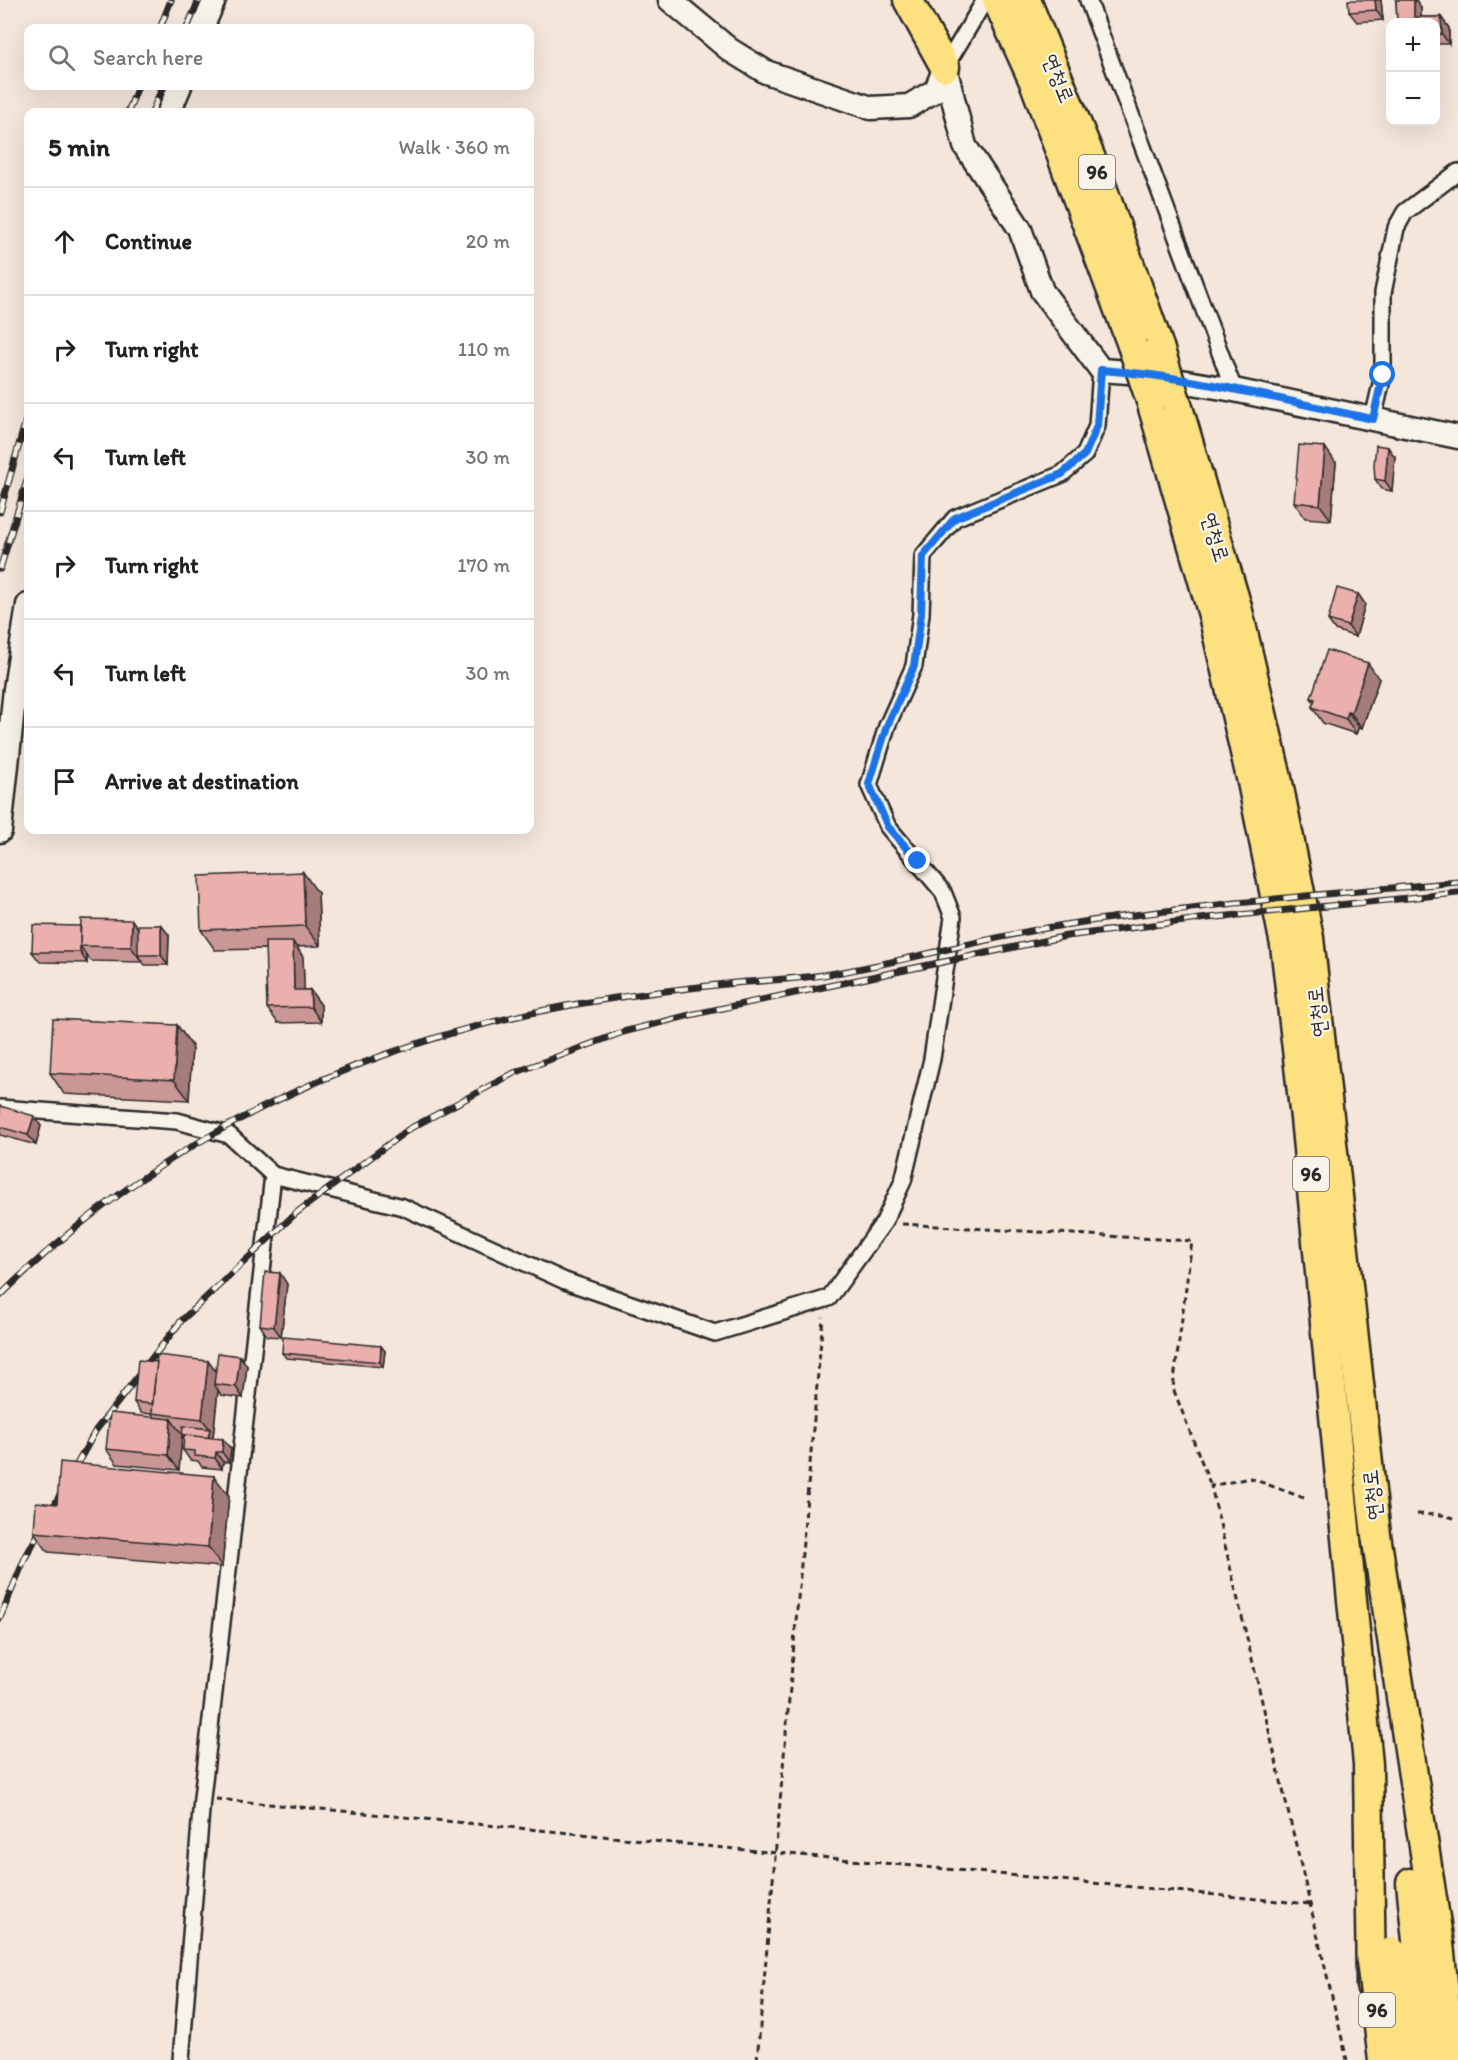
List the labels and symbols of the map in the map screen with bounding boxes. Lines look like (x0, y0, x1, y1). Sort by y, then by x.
street label: 연청로 (1038, 50, 1080, 106)
road number: 96 (1079, 155, 1115, 189)
route start (1369, 361, 1395, 387)
street label: 연청로 (1197, 509, 1235, 565)
route end (904, 847, 930, 873)
street label: 연청로 (1302, 985, 1332, 1039)
road number: 96 (1293, 1157, 1329, 1191)
street label: 연청로 (1357, 1468, 1387, 1522)
road number: 96 (1359, 1993, 1395, 2027)

